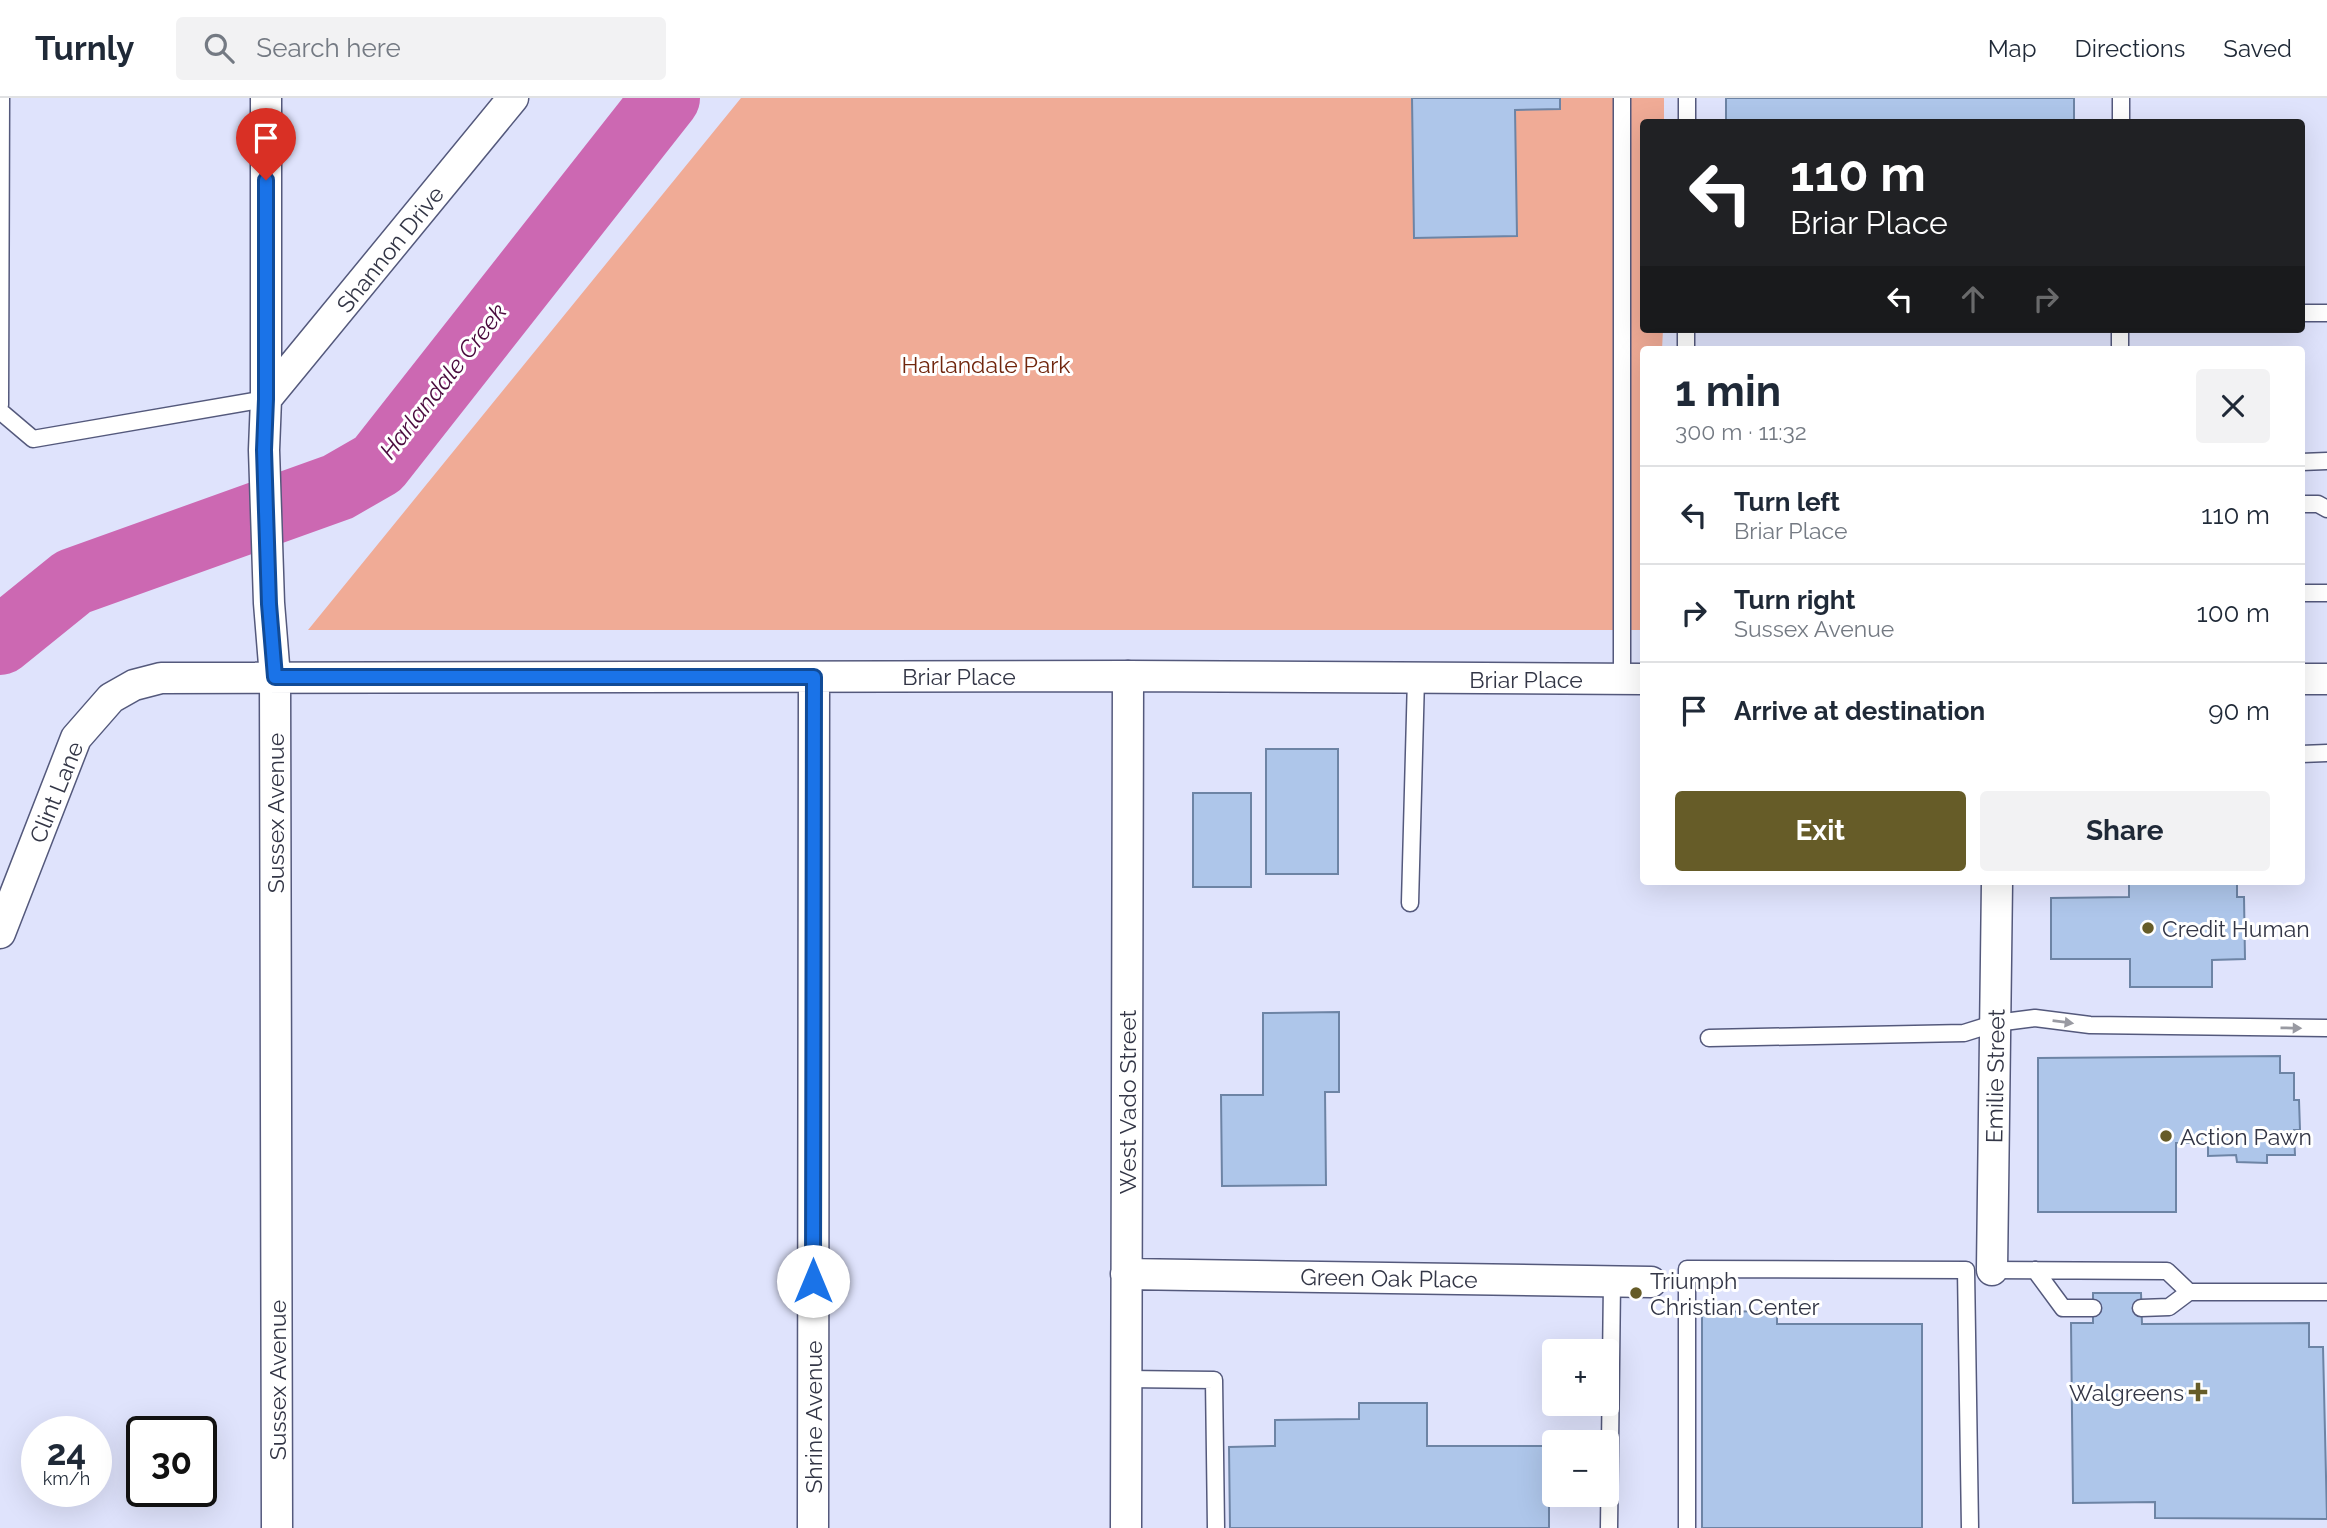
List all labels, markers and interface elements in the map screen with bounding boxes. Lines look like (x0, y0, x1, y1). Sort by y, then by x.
search box (176, 17, 666, 80)
text: Turnly (35, 29, 134, 68)
icon: search (200, 29, 238, 67)
text: Search here (256, 33, 401, 63)
text: Map (1988, 34, 2037, 63)
text: Directions (2075, 34, 2185, 63)
text: Saved (2223, 34, 2292, 63)
pin (236, 108, 296, 180)
icon: arrive (247, 119, 285, 157)
text: 110 m (1790, 145, 1926, 202)
icon: left (1675, 147, 1766, 238)
street label: Shannon Drive (331, 180, 449, 318)
text: Briar Place (1790, 204, 1948, 241)
icon: left (1881, 280, 1919, 318)
icon: ahead (1954, 280, 1992, 318)
icon: right (2027, 280, 2065, 318)
water label: Harlandale Creek (373, 297, 513, 465)
park label: Harlandale Park (901, 351, 1071, 378)
text: 1 min (1675, 367, 1781, 416)
button: close (2196, 369, 2270, 443)
text: 300 m · 11:32 (1675, 418, 1807, 445)
text: Turn left (1734, 487, 1840, 517)
icon: left (1675, 496, 1713, 534)
text: 110 m (2201, 500, 2270, 530)
text: Briar Place (1734, 517, 1847, 544)
text: Turn right (1734, 585, 1855, 615)
icon: right (1675, 594, 1713, 632)
text: 100 m (2197, 598, 2270, 628)
text: Sussex Avenue (1734, 615, 1894, 642)
street label: Briar Place (902, 663, 1016, 690)
street label: Briar Place (1469, 666, 1583, 693)
icon: arrive (1675, 692, 1713, 730)
text: Arrive at destination (1734, 696, 1985, 726)
text: 90 m (2208, 696, 2270, 726)
street label: Sussex Avenue (262, 733, 289, 893)
street label: Clint Lane (23, 737, 89, 847)
button: Exit (1675, 791, 1966, 871)
button: Share (1980, 791, 2270, 871)
place label: Credit Human (2162, 915, 2310, 942)
marker: Credit Human (2140, 920, 2156, 936)
street label: Emilie Street (1980, 1008, 2010, 1143)
street label: West Vado Street (1114, 1009, 1141, 1194)
one-way arrow (2052, 1016, 2074, 1027)
one-way arrow (2280, 1022, 2302, 1033)
place label: Action Pawn (2180, 1123, 2312, 1150)
marker: Action Pawn (2158, 1128, 2174, 1144)
position arrow (776, 1244, 850, 1318)
street label: Green Oak Place (1300, 1263, 1478, 1293)
place label: Triumph Christian Center (1650, 1267, 1820, 1320)
marker: Triumph Christian Center (1628, 1285, 1644, 1301)
street label: Sussex Avenue (264, 1300, 291, 1460)
map controls (1542, 1339, 1619, 1507)
button: + (1542, 1339, 1619, 1416)
street label: Shrine Avenue (800, 1340, 827, 1494)
place label: Walgreens (2069, 1379, 2184, 1406)
marker: Walgreens (2190, 1384, 2206, 1400)
speed limit sign: 30 (126, 1416, 217, 1507)
button: − (1542, 1430, 1619, 1507)
text: 24 (47, 1432, 86, 1473)
text: km/h (43, 1468, 90, 1489)

